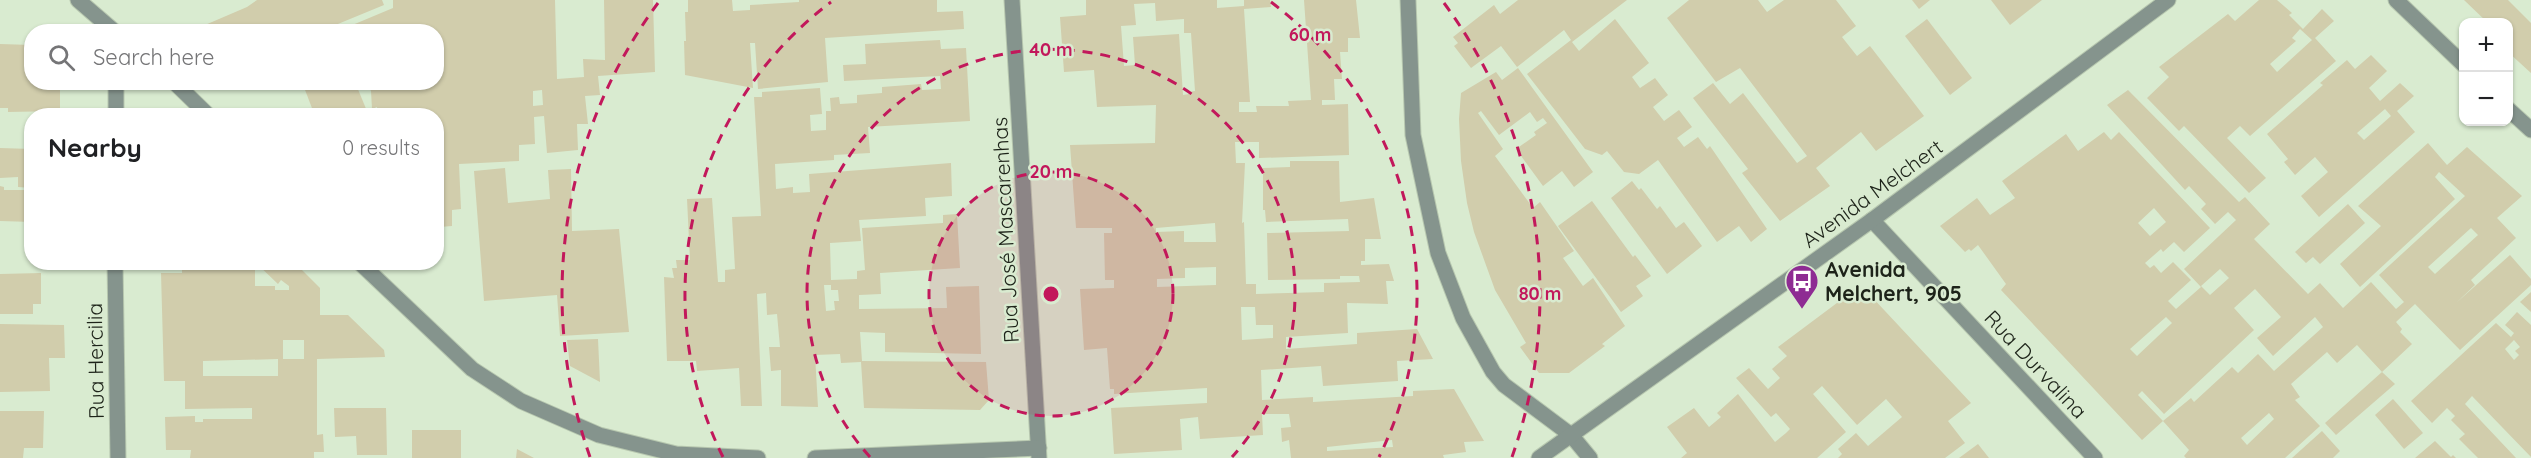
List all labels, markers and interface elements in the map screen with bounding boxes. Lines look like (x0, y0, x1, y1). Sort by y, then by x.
map controls (2459, 18, 2513, 126)
button: + (2459, 18, 2513, 72)
text: 60 m (1289, 23, 1331, 46)
search box (24, 24, 444, 90)
text: 40 m (1029, 38, 1073, 61)
icon: search (45, 41, 78, 74)
text: Search here (93, 43, 214, 71)
button: − (2459, 72, 2513, 126)
street label: Rua José Mascarenhas (986, 116, 1024, 344)
text: Nearby (48, 131, 142, 164)
street label: Avenida Melchert (1797, 133, 1947, 253)
text: 0 results (342, 135, 420, 160)
text: 20 m (1030, 160, 1072, 183)
place label: Avenida Melchert, 905 (1825, 256, 1962, 306)
bus stop icon: Avenida Melchert, 905 (1784, 263, 1820, 310)
text: 80 m (1519, 282, 1561, 305)
centre of rings (1041, 284, 1061, 304)
street label: Rua Hercilia (81, 303, 109, 419)
street label: Rua Durvalina (1979, 305, 2093, 423)

